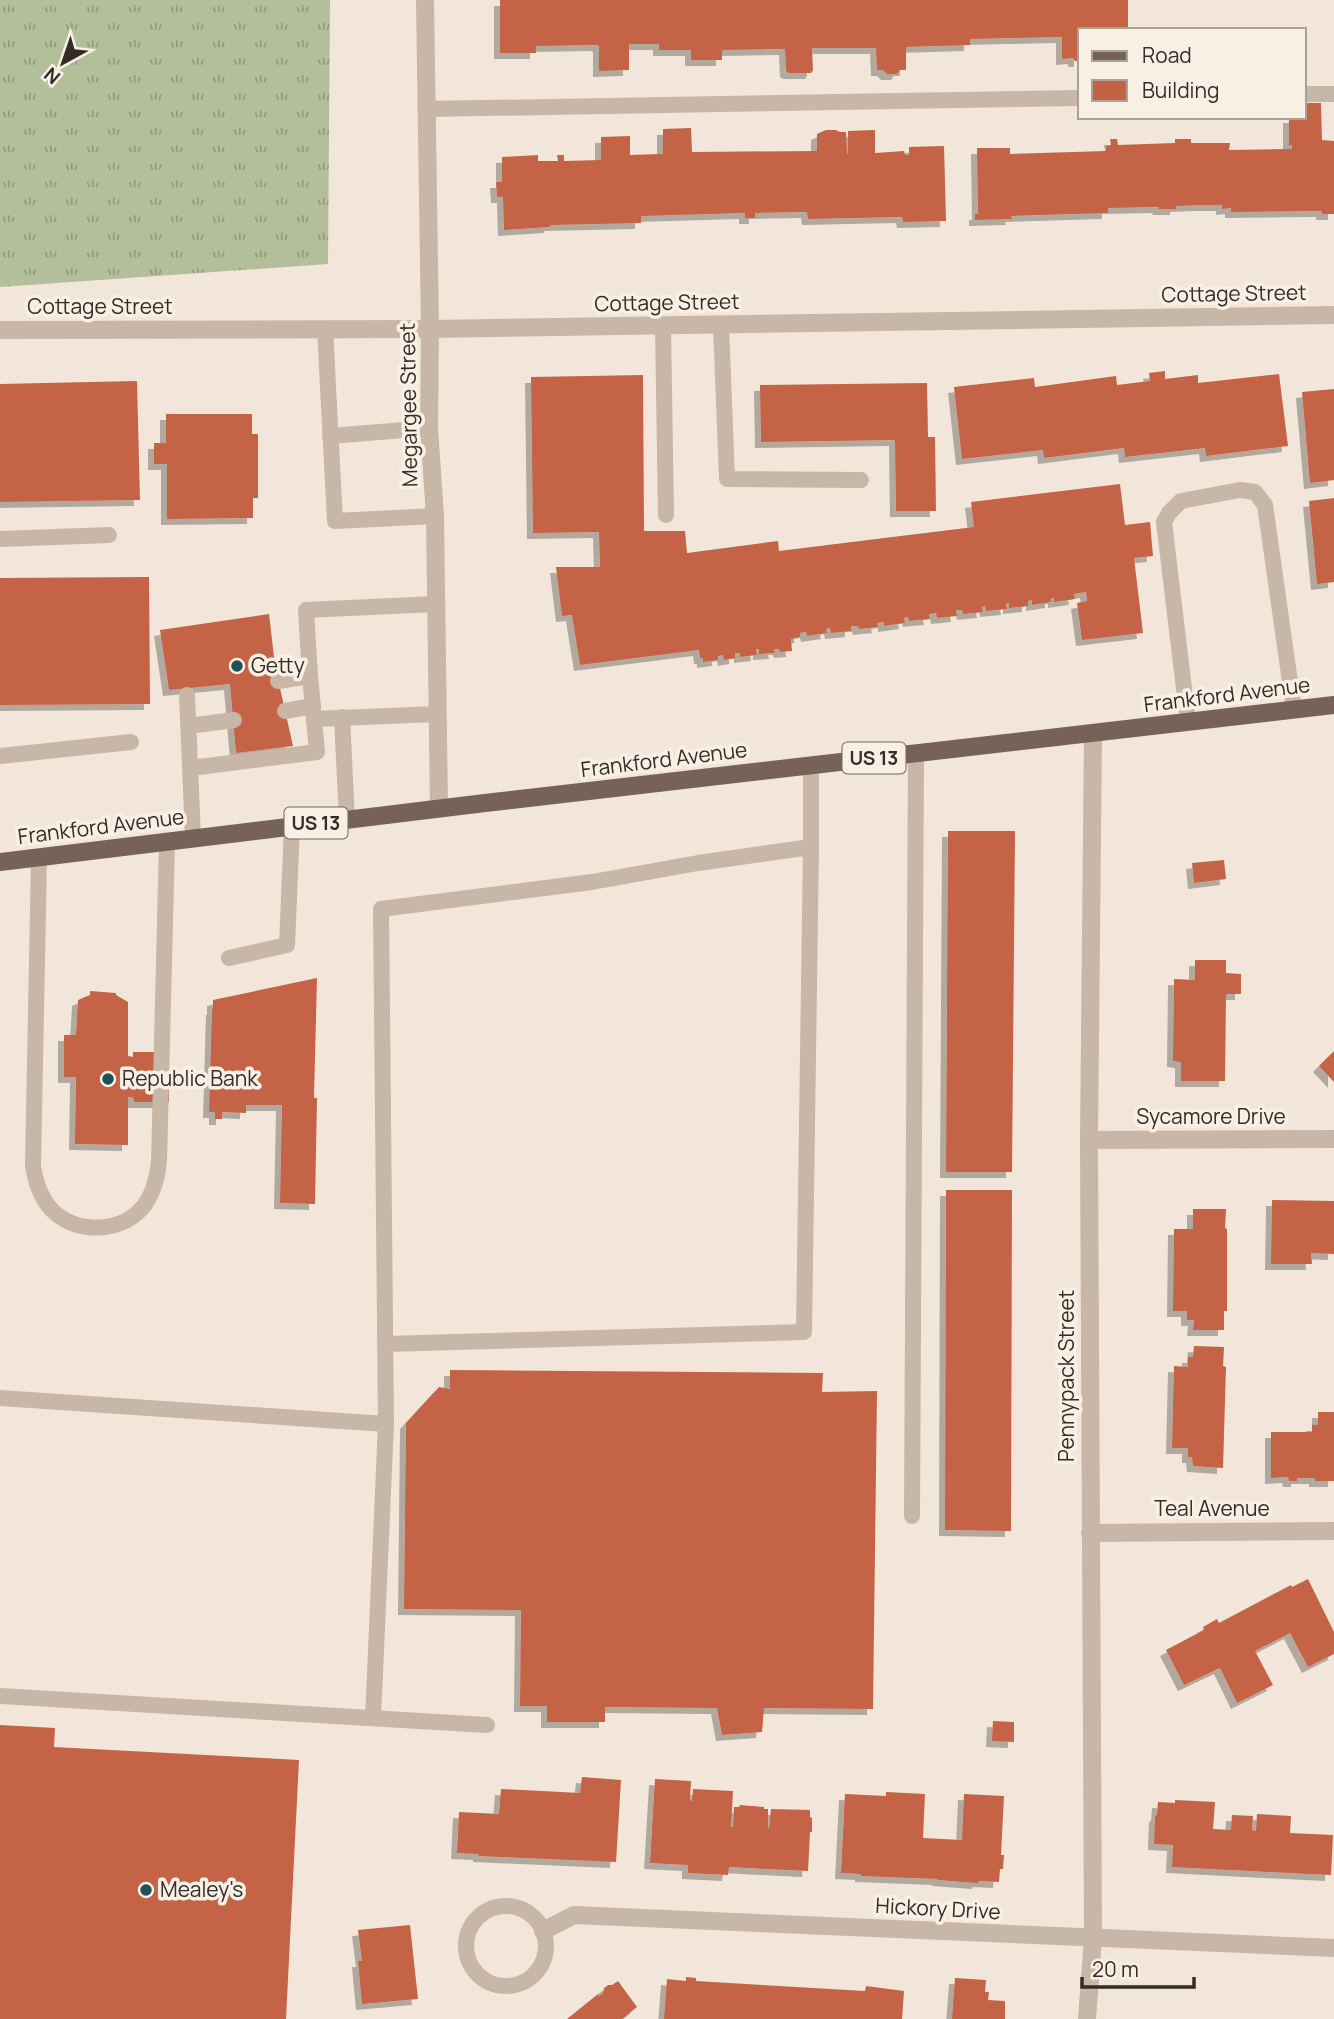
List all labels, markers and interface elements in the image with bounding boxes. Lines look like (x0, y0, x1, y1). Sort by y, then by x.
north arrow (28, 28, 98, 98)
legend (1078, 28, 1306, 119)
text: Road (1142, 41, 1192, 69)
text: N (38, 62, 66, 90)
text: Building (1142, 76, 1219, 104)
street label: Cottage Street (1161, 278, 1307, 308)
street label: Cottage Street (594, 287, 740, 317)
street label: Cottage Street (27, 292, 173, 320)
street label: Megargee Street (393, 323, 423, 487)
place label: Getty (251, 651, 305, 679)
marker: Getty (229, 658, 245, 674)
street label: Frankford Avenue (1142, 670, 1312, 718)
street label: Frankford Avenue (579, 735, 749, 783)
road number: US 13 (842, 743, 906, 774)
street label: Frankford Avenue (16, 802, 186, 850)
road number: US 13 (284, 808, 348, 838)
place label: Republic Bank (122, 1064, 258, 1092)
marker: Republic Bank (100, 1071, 116, 1087)
street label: Sycamore Drive (1136, 1102, 1286, 1130)
street label: Pennypack Street (1052, 1290, 1080, 1462)
street label: Teal Avenue (1154, 1494, 1270, 1522)
place label: Mealey's (160, 1875, 243, 1903)
marker: Mealey's (138, 1882, 154, 1898)
street label: Hickory Drive (875, 1891, 1001, 1925)
scale bar (1082, 1946, 1194, 1990)
text: 20 m (1092, 1955, 1139, 1983)

